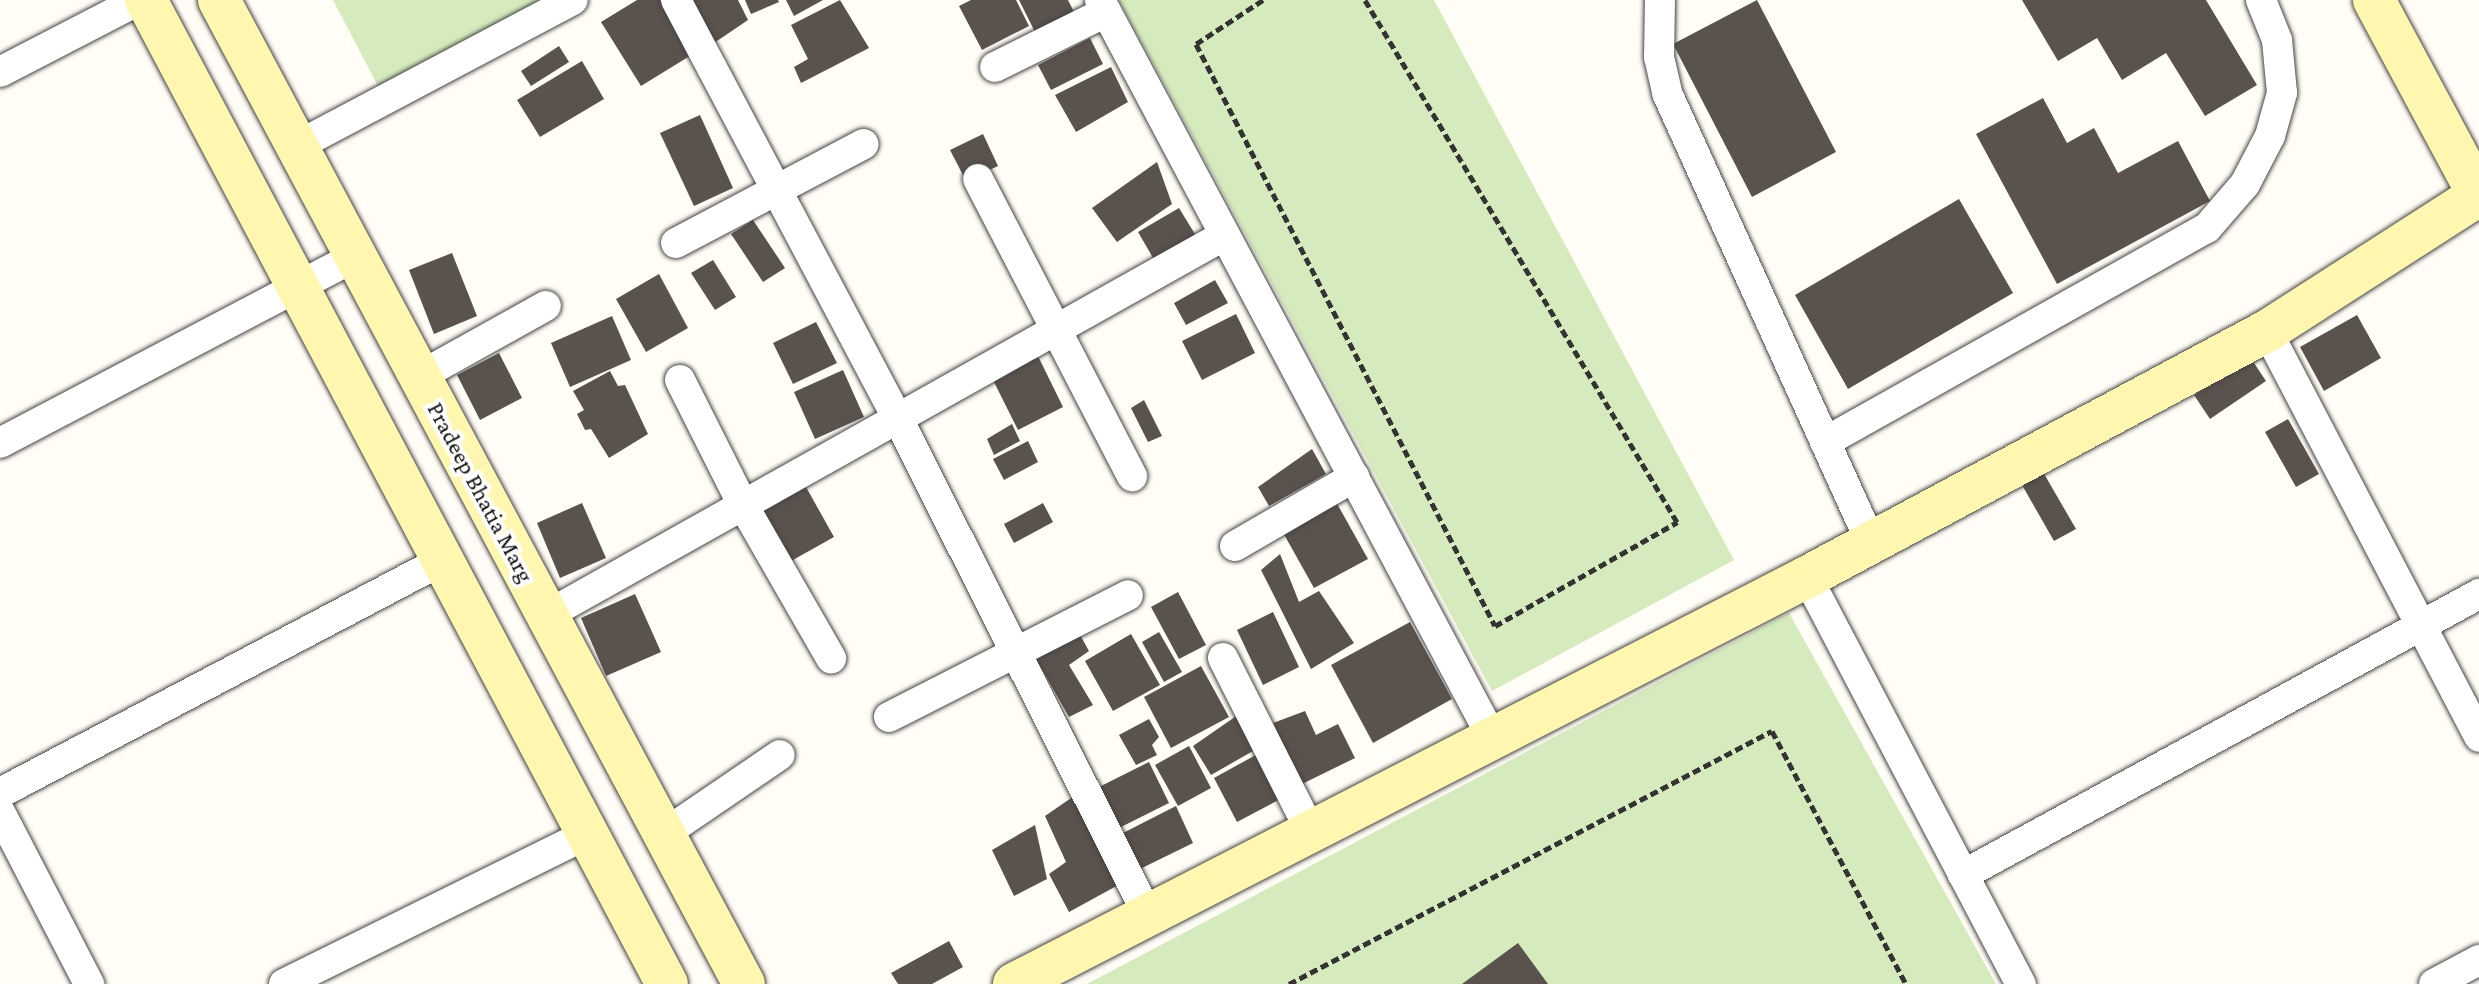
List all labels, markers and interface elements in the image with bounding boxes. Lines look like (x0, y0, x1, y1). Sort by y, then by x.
street label: Pradeep Bhatia Marg (421, 397, 541, 587)

